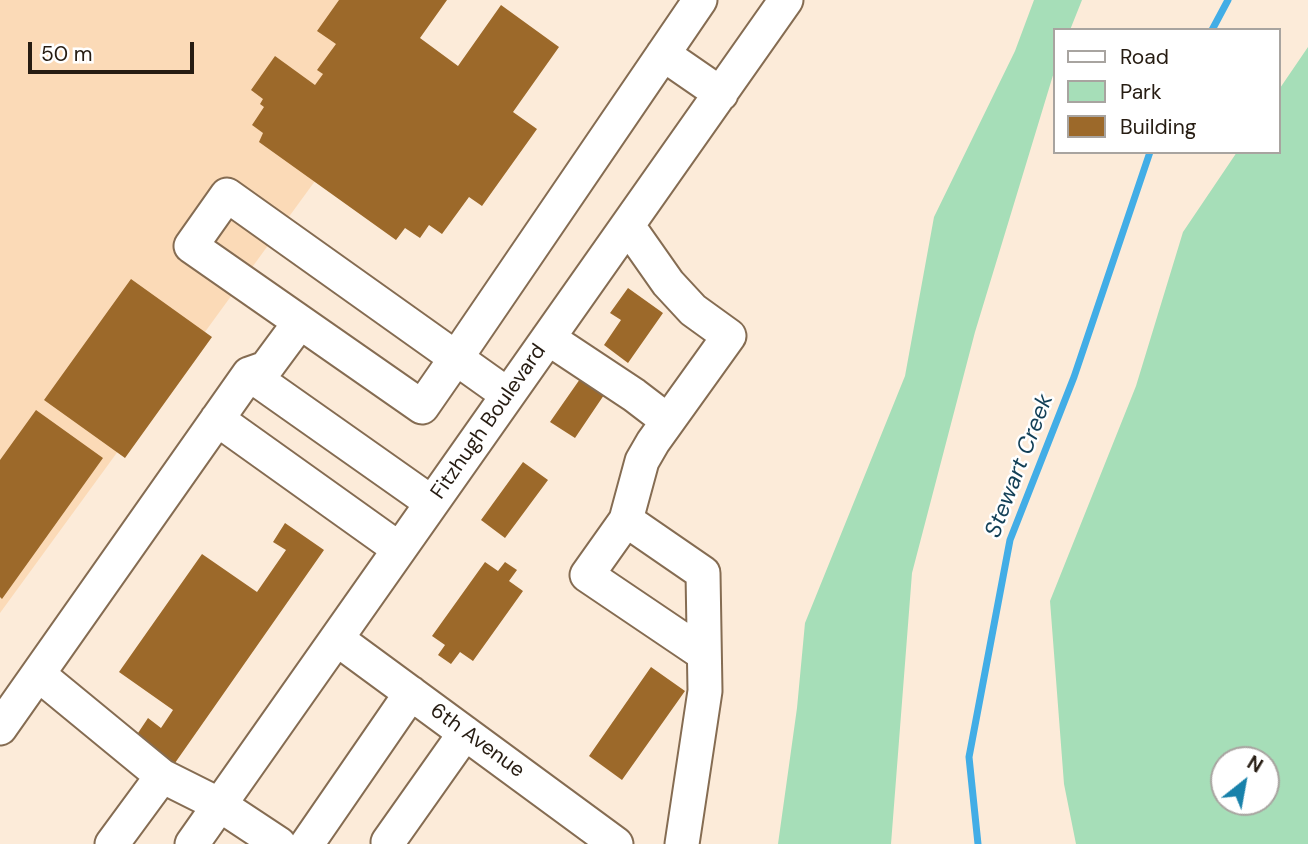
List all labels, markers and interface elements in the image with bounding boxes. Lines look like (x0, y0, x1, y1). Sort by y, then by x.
scale bar (32, 28, 198, 72)
legend (1052, 28, 1280, 154)
text: 50 m (41, 40, 92, 68)
text: Road (1120, 43, 1169, 71)
text: Park (1120, 78, 1161, 106)
text: Building (1120, 113, 1196, 141)
street label: Fitzhugh Boulevard (426, 340, 552, 504)
water label: Stewart Creek (980, 390, 1060, 542)
street label: 6th Avenue (425, 698, 529, 784)
north arrow (1210, 746, 1280, 816)
text: N (1243, 750, 1267, 779)

